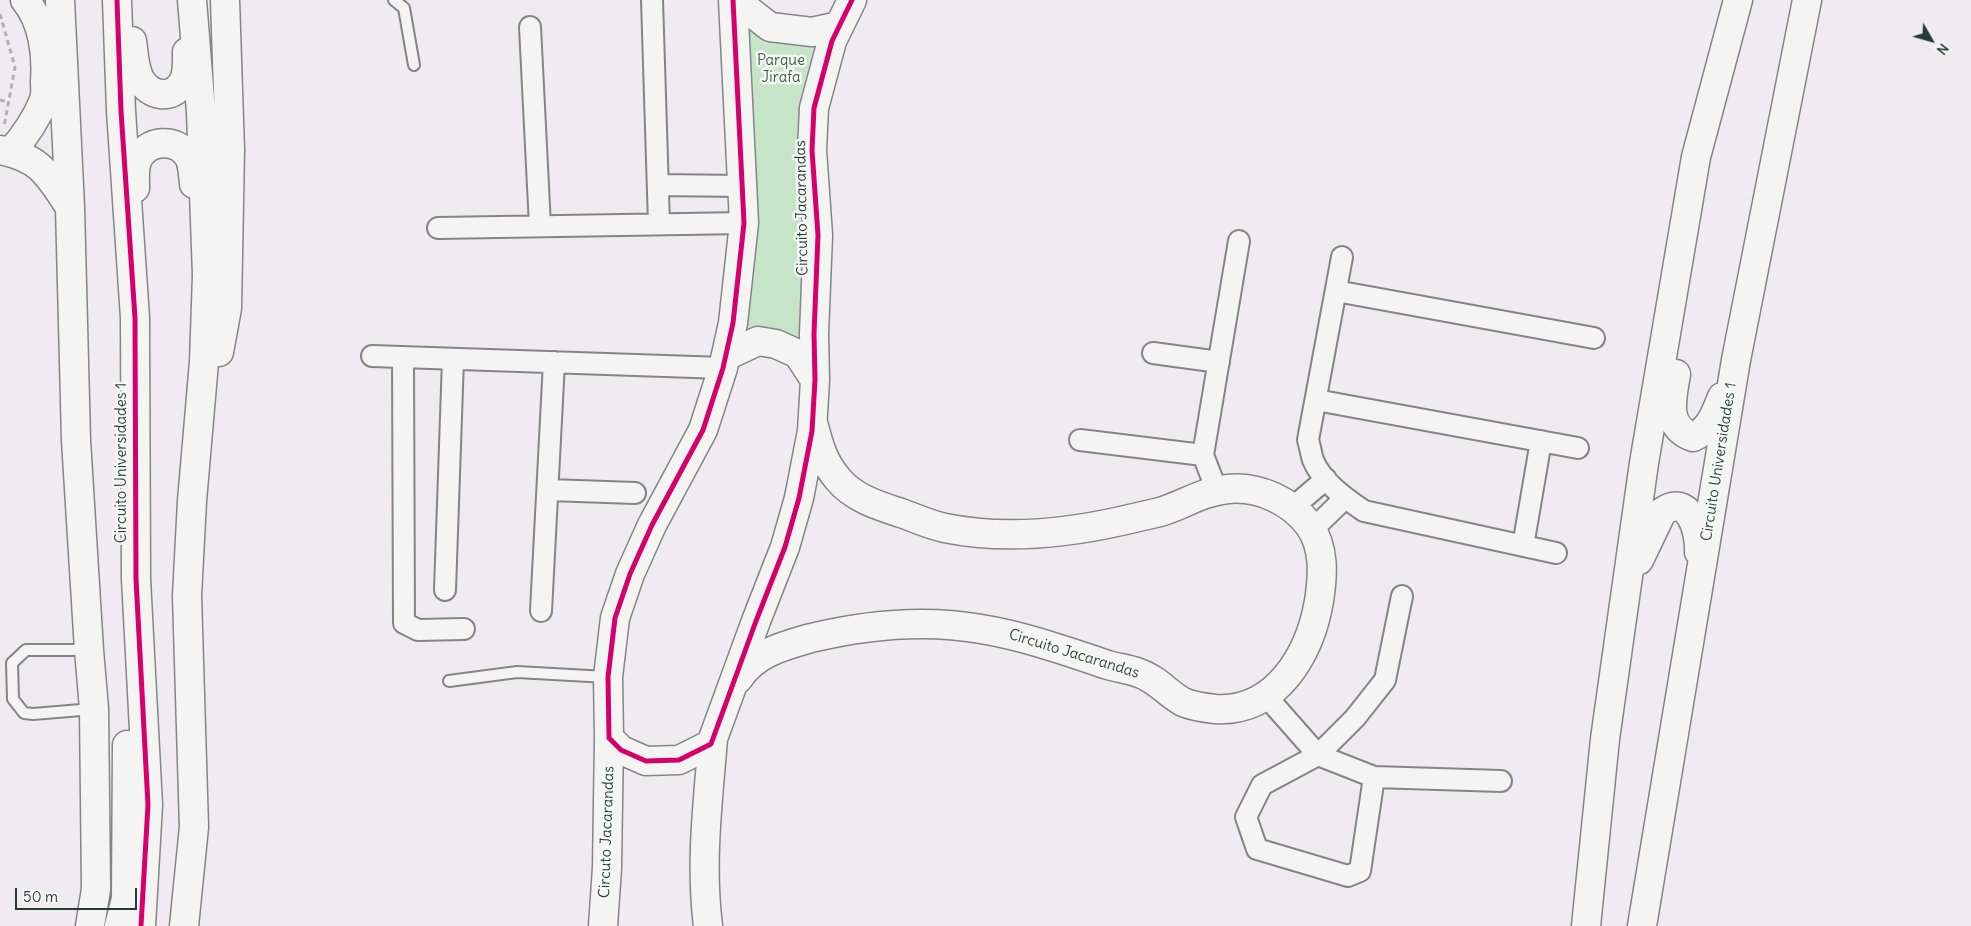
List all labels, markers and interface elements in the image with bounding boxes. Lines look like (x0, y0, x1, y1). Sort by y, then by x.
north arrow (1906, 15, 1956, 65)
text: N (1933, 40, 1953, 59)
park label: Parque Jirafa (757, 52, 805, 87)
street label: Circuito Jacarandas (792, 140, 812, 276)
street label: Circuito Universidades 1 (1698, 381, 1740, 543)
street label: Circuito Universidades 1 (113, 383, 131, 543)
street label: Circuito Jacarandas (1007, 626, 1141, 682)
street label: Circuto Jacarandas (596, 766, 618, 898)
scale bar (18, 878, 140, 910)
text: 50 m (23, 887, 58, 906)

